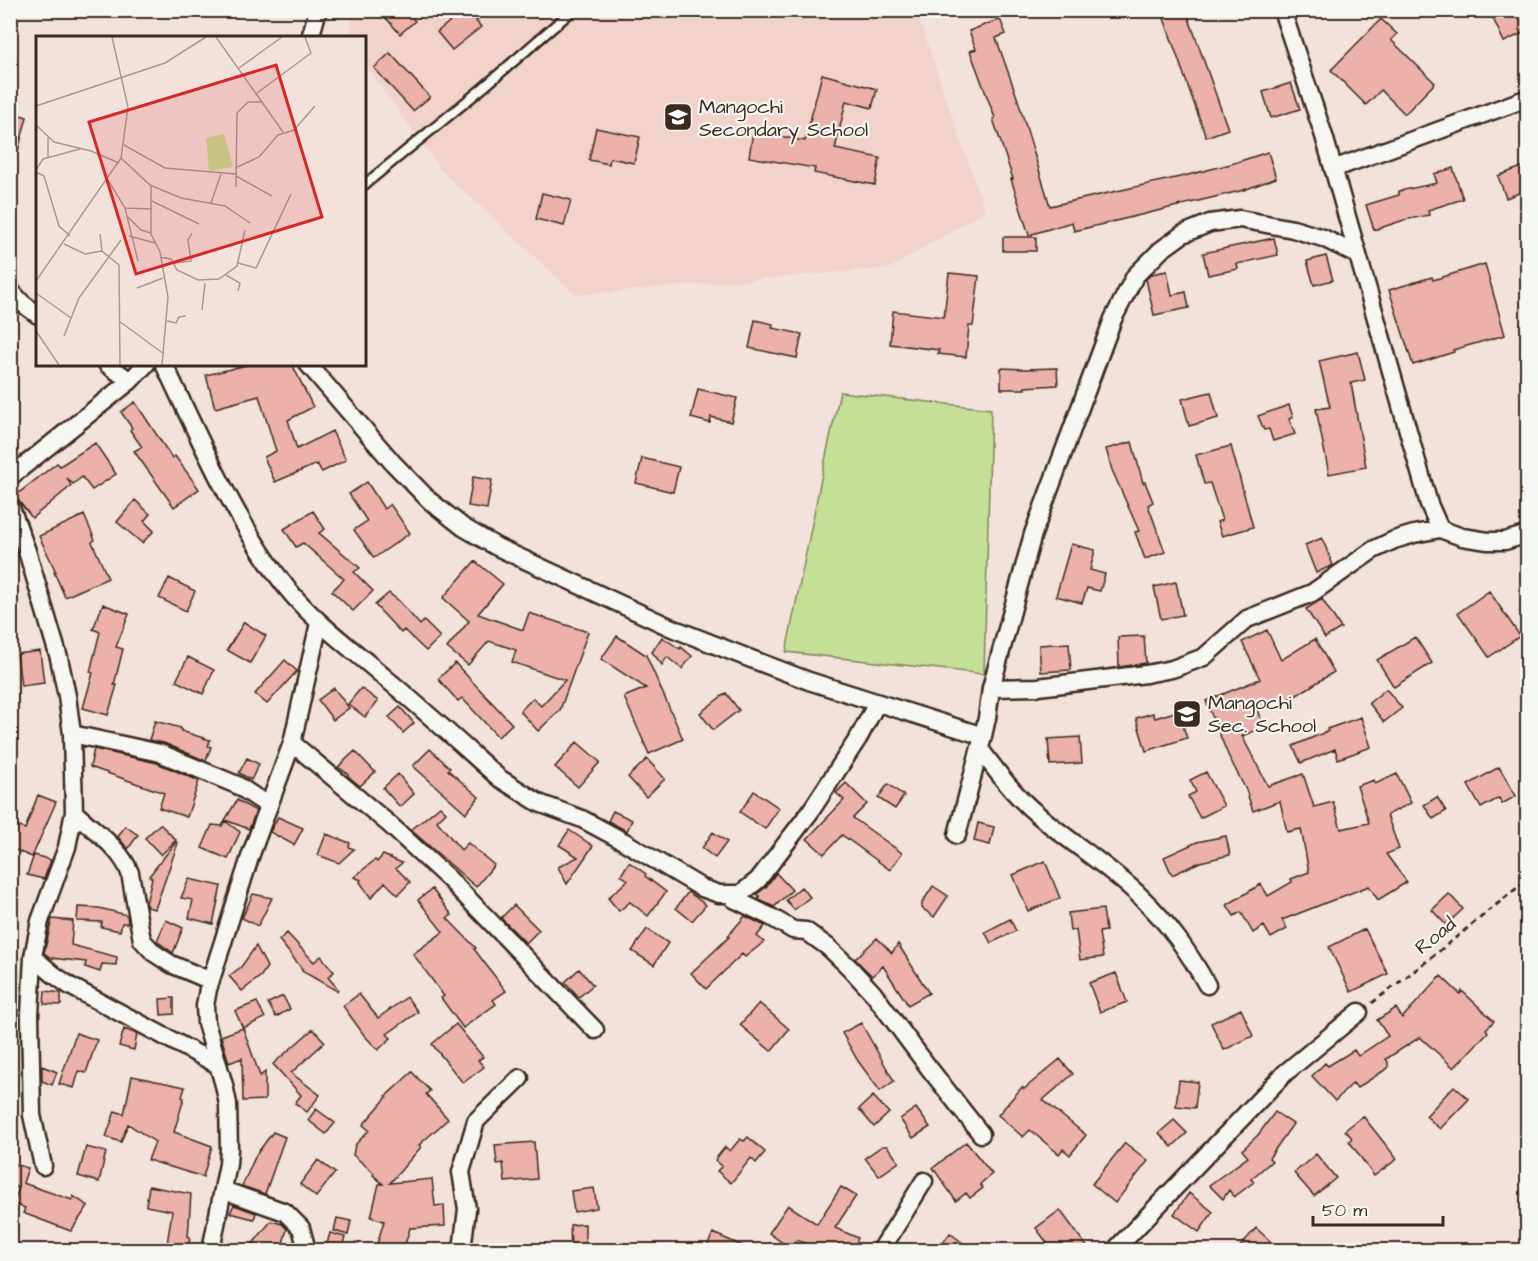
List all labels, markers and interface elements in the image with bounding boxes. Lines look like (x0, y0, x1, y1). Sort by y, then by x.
inset map (36, 36, 366, 366)
place label: Mangochi Secondary School (699, 93, 868, 145)
school or university icon: Mangochi Secondary School (662, 101, 694, 133)
place label: Mangochi Sec. School (1208, 689, 1316, 740)
school or university icon: Mangochi Sec. School (1171, 698, 1203, 730)
street label: Road (1409, 910, 1462, 961)
scale bar (1313, 1189, 1444, 1227)
text: 50 m (1322, 1198, 1367, 1223)

